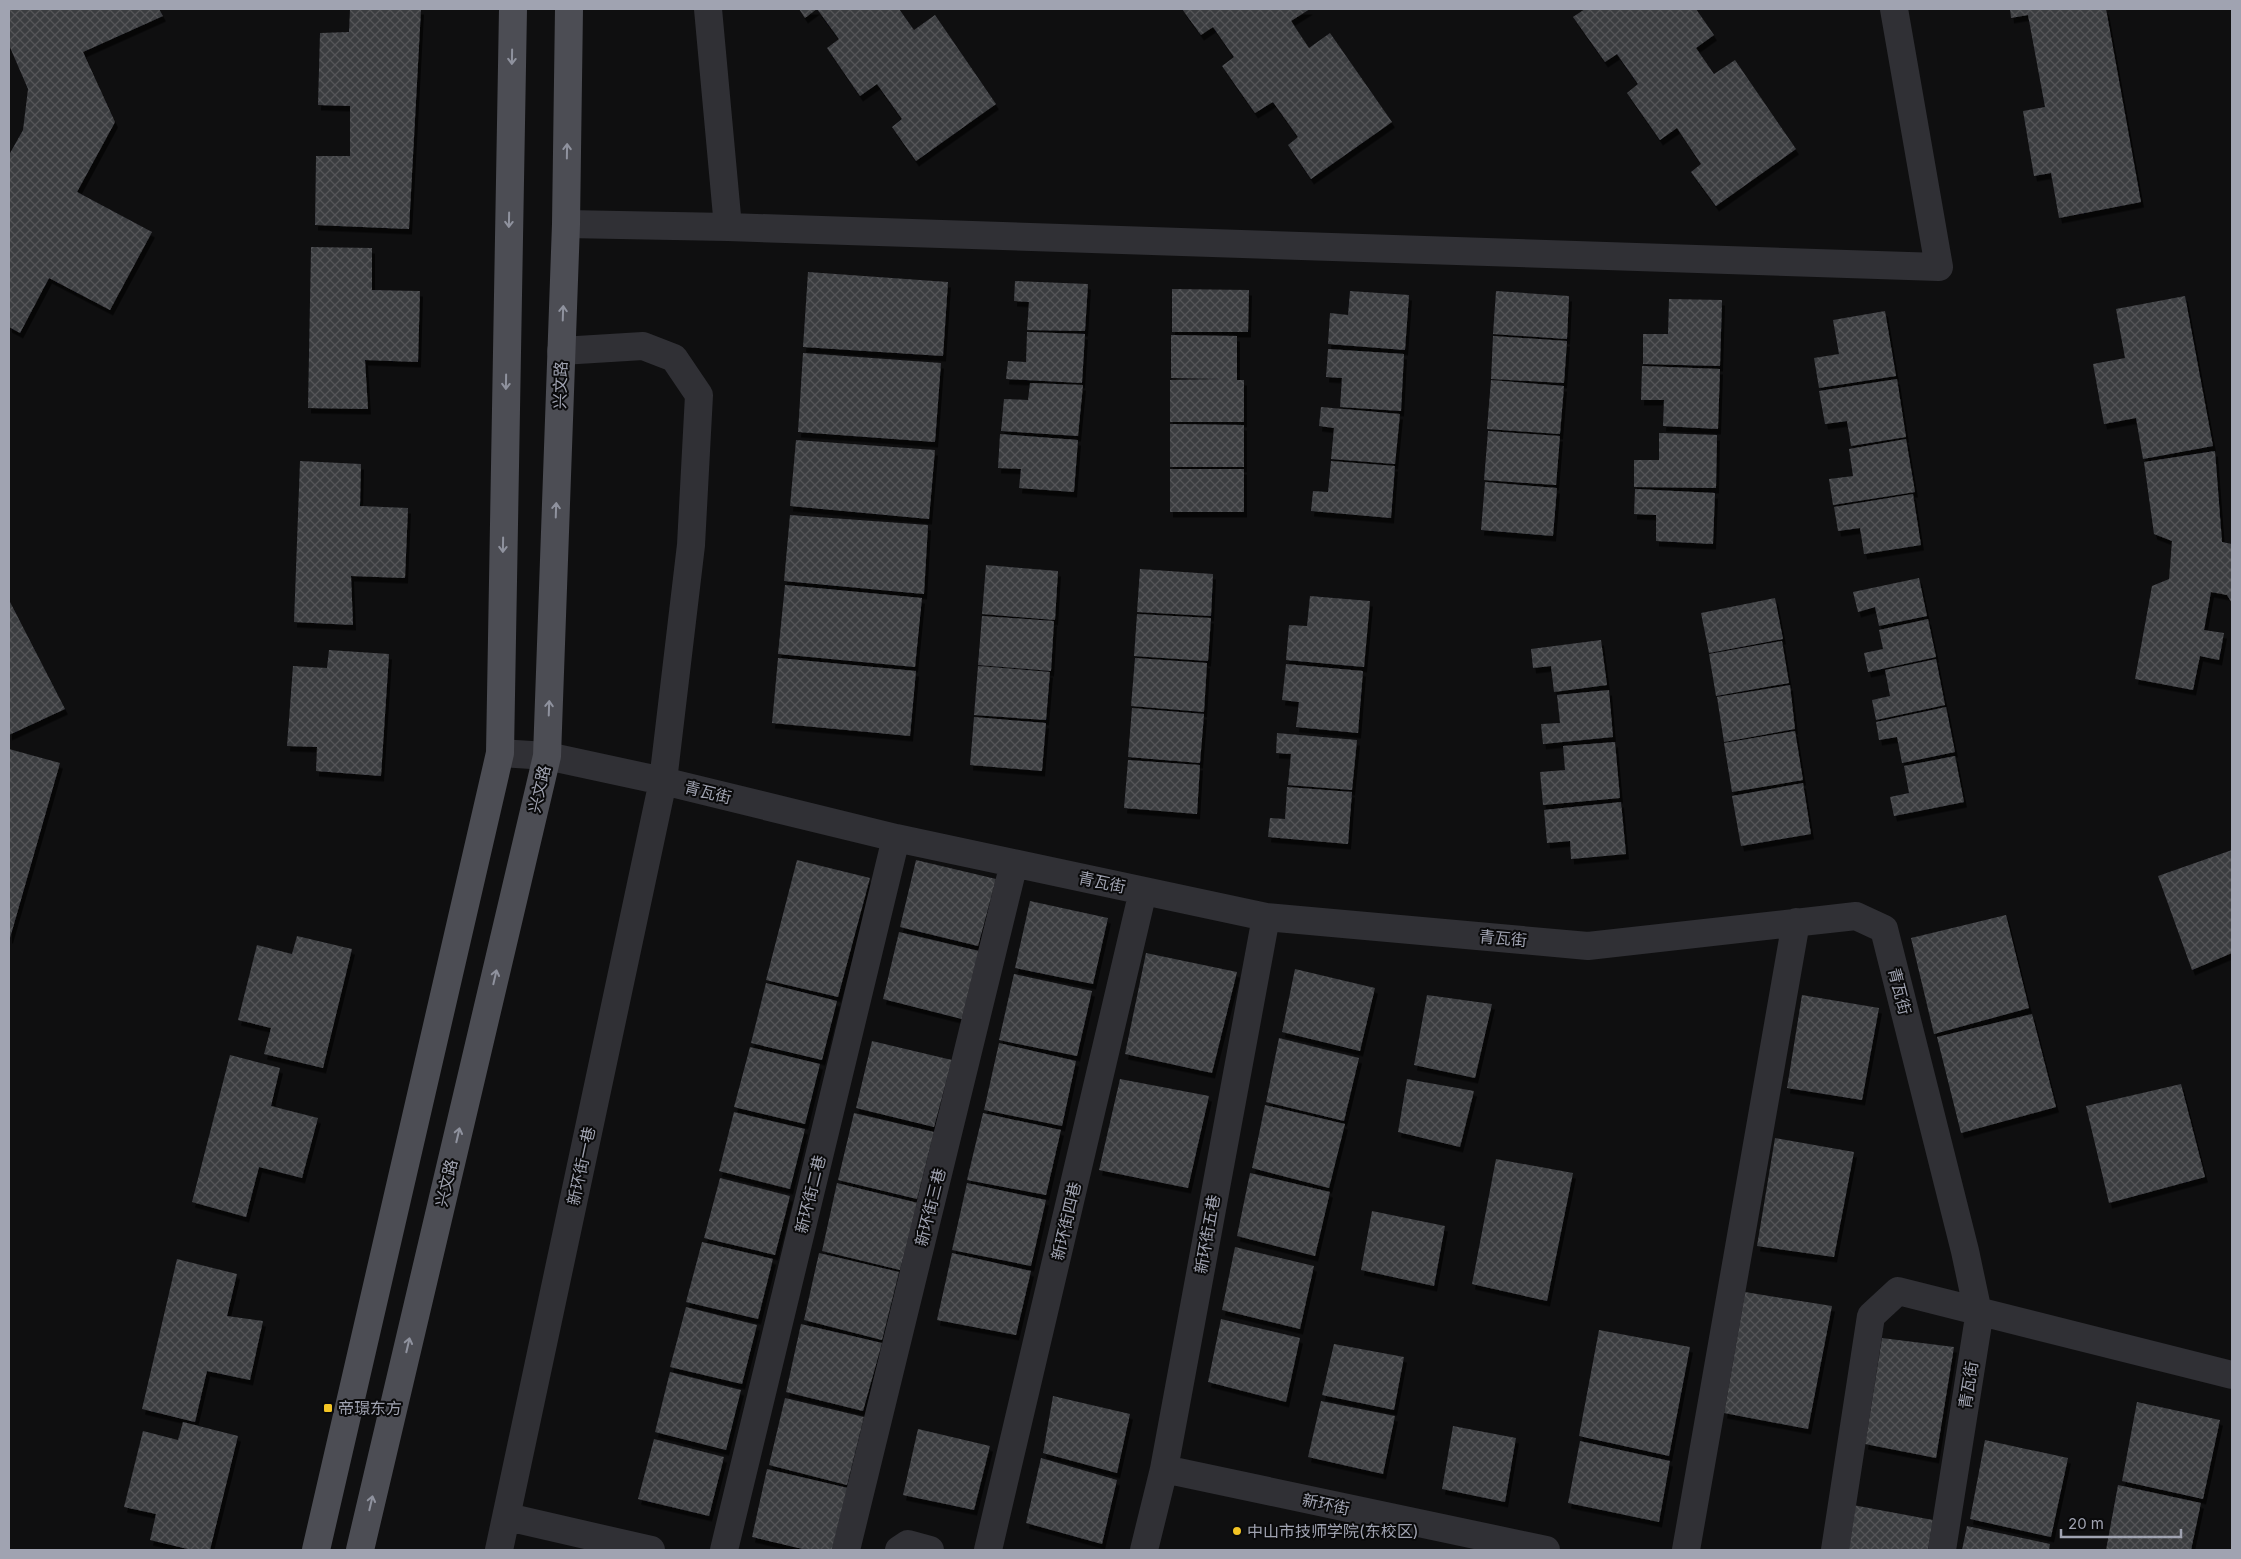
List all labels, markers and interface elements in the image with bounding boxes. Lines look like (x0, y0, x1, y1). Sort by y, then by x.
one-way arrow (507, 49, 517, 65)
one-way arrow (562, 143, 572, 159)
one-way arrow (504, 212, 514, 228)
one-way arrow (558, 305, 567, 321)
street label: 兴文路 (549, 361, 571, 409)
one-way arrow (501, 374, 511, 390)
one-way arrow (551, 503, 560, 519)
one-way arrow (499, 537, 508, 553)
one-way arrow (544, 700, 553, 716)
street label: 兴文路 (524, 763, 554, 815)
street label: 青瓦街 (682, 776, 734, 808)
street label: 青瓦街 (1076, 867, 1128, 897)
street label: 青瓦街 (1478, 926, 1528, 950)
street label: 青瓦街 (1884, 965, 1916, 1017)
one-way arrow (491, 970, 500, 986)
street label: 新环街一巷 (563, 1125, 599, 1207)
one-way arrow (454, 1128, 463, 1144)
street label: 新环街二巷 (791, 1153, 829, 1235)
street label: 兴文路 (431, 1157, 461, 1209)
street label: 新环街三巷 (911, 1166, 949, 1248)
street label: 新环街四巷 (1047, 1180, 1085, 1262)
street label: 新环街五巷 (1190, 1193, 1224, 1275)
one-way arrow (404, 1337, 413, 1353)
street label: 青瓦街 (1954, 1360, 1982, 1410)
place label: 帝璟东方 (338, 1398, 402, 1418)
marker: 帝璟东方 (322, 1402, 334, 1414)
street label: 新环街 (1300, 1489, 1352, 1519)
one-way arrow (367, 1495, 376, 1511)
scale bar (2061, 1506, 2181, 1538)
text: 20 m (2068, 1514, 2104, 1533)
place label: 中山市技师学院(东校区) (1247, 1521, 1419, 1541)
marker: 中山市技师学院(东校区) (1231, 1525, 1243, 1537)

